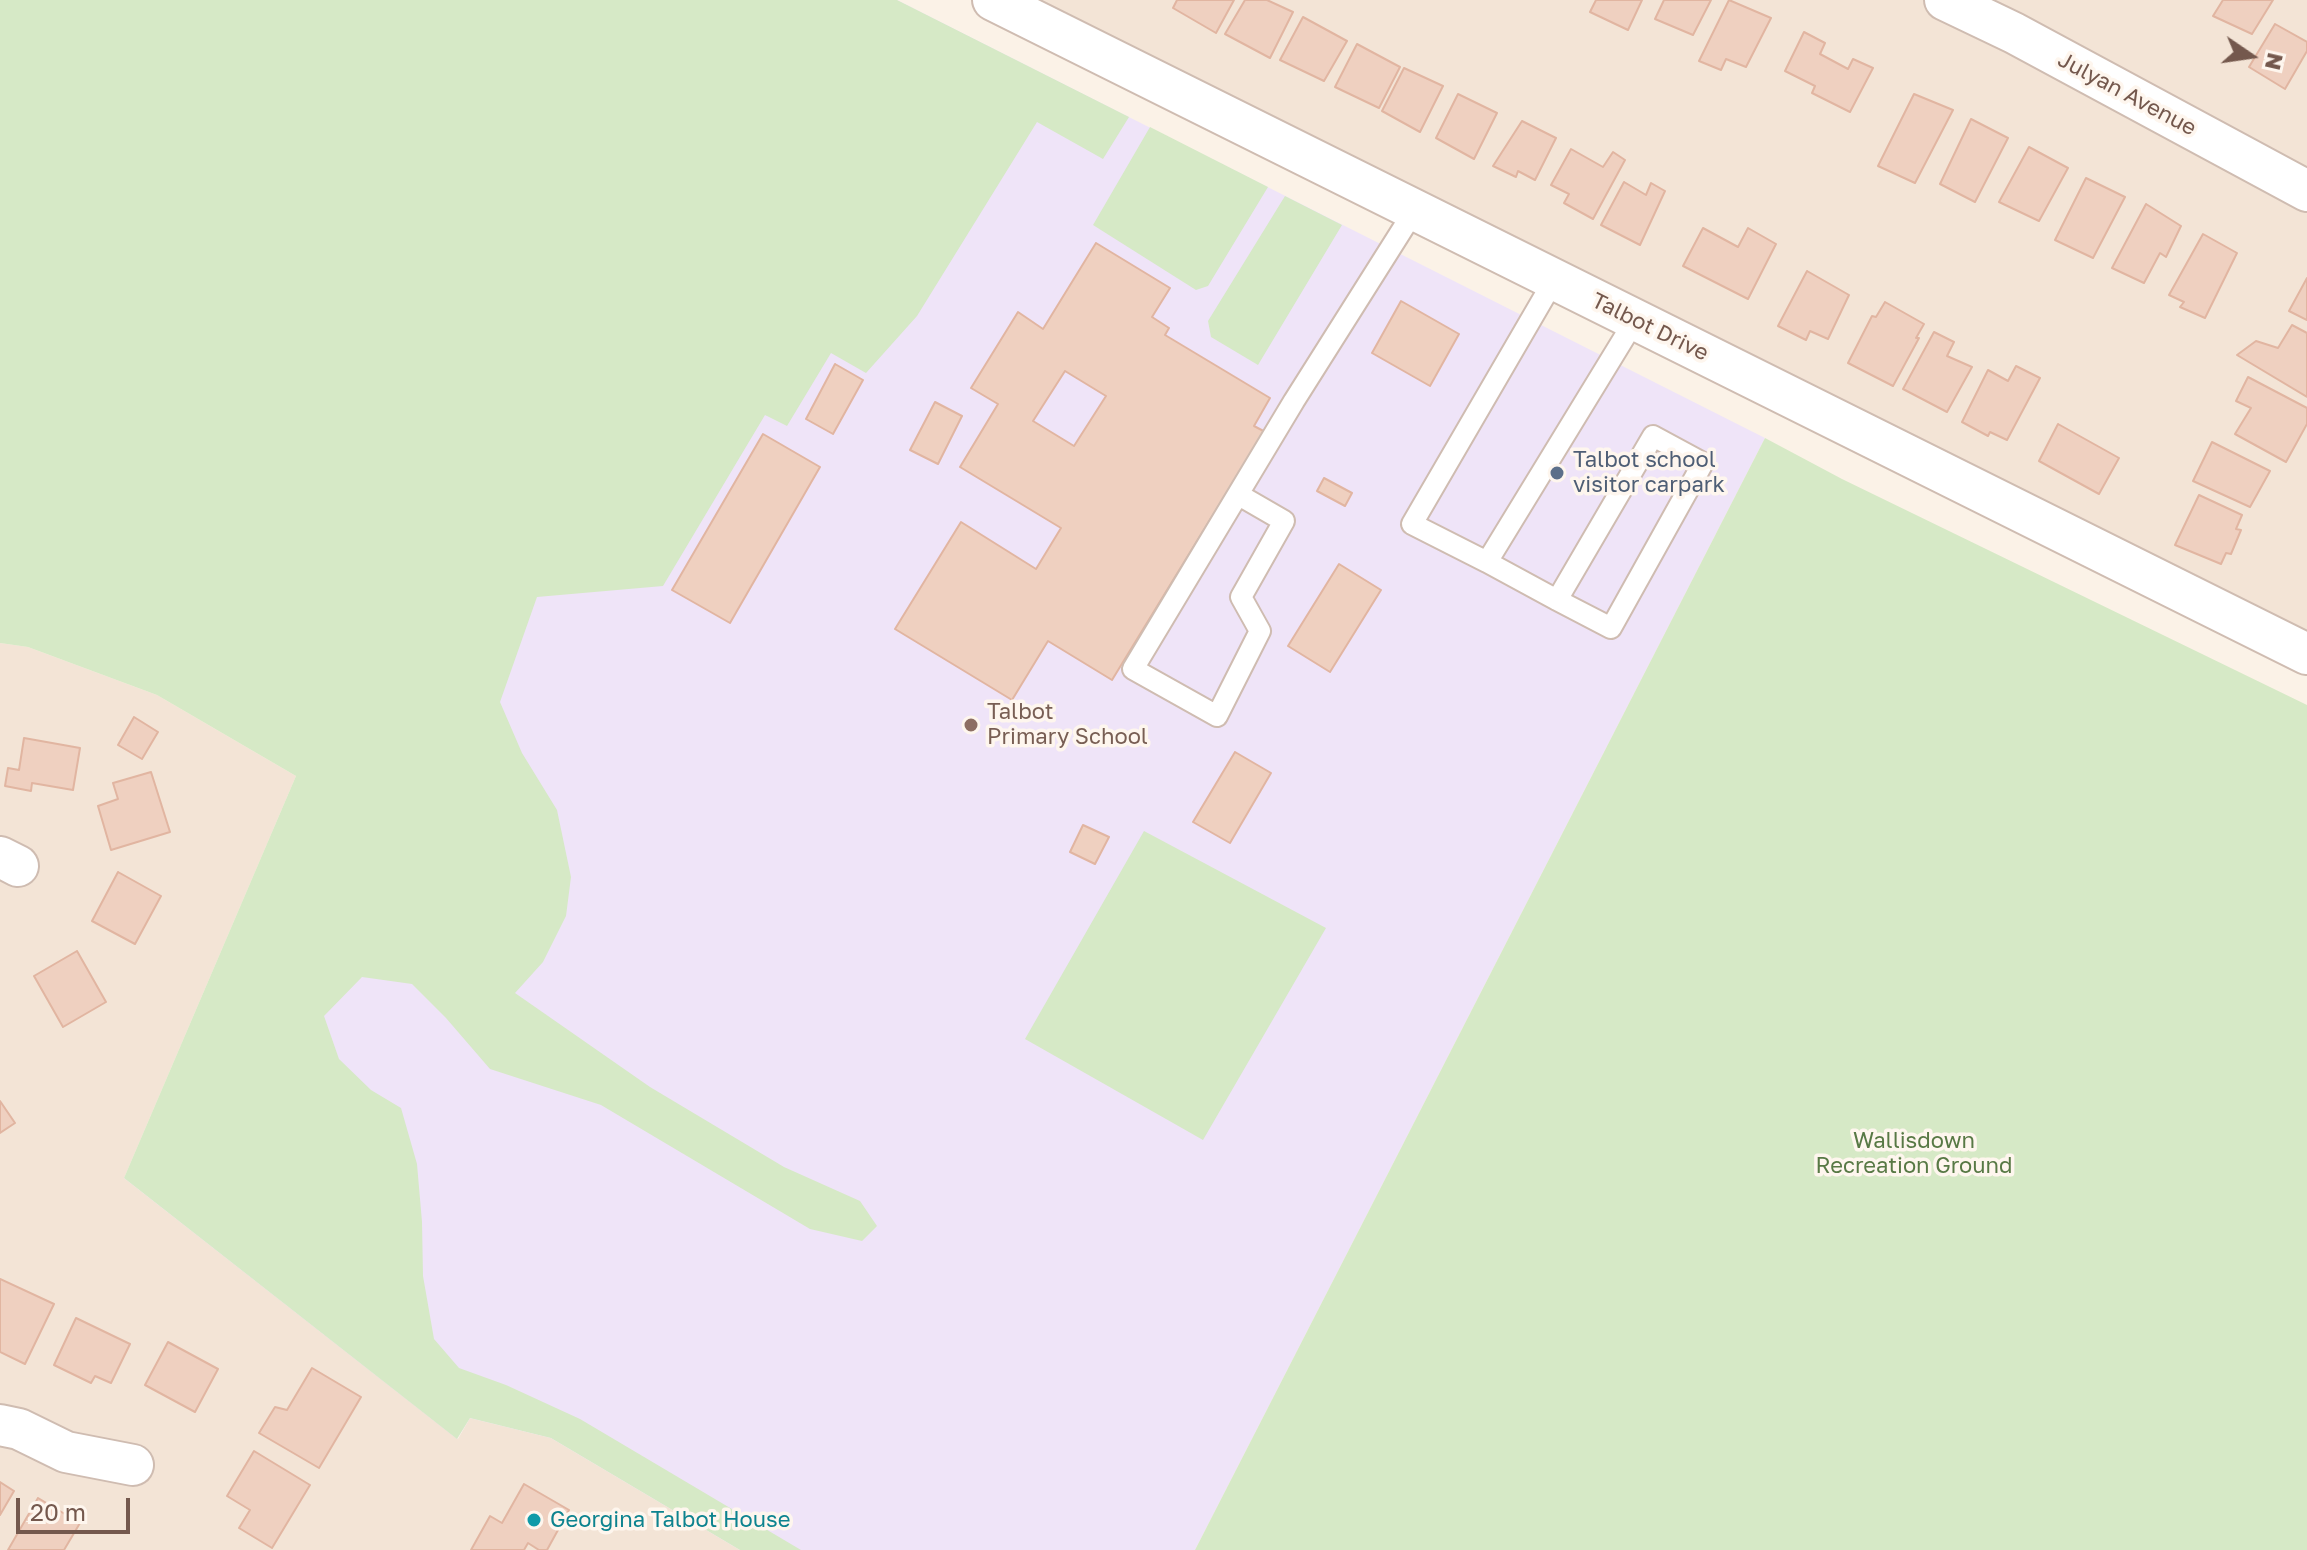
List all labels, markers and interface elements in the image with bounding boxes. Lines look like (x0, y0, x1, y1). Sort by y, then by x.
north arrow (2211, 16, 2291, 96)
street label: Julyan Avenue (2053, 46, 2201, 142)
text: N (2260, 50, 2290, 73)
street label: Talbot Drive (1587, 287, 1713, 367)
place label: Talbot school visitor carpark (1573, 447, 1725, 498)
marker: Talbot school visitor carpark (1548, 464, 1566, 482)
place label: Talbot Primary School (987, 699, 1148, 750)
marker: Talbot Primary School (962, 716, 980, 734)
park label: Wallisdown Recreation Ground (1815, 1128, 2013, 1180)
scale bar (20, 1482, 134, 1532)
text: 20 m (30, 1497, 86, 1526)
place label: Georgina Talbot House (550, 1507, 791, 1533)
marker: Georgina Talbot House (525, 1511, 543, 1529)

